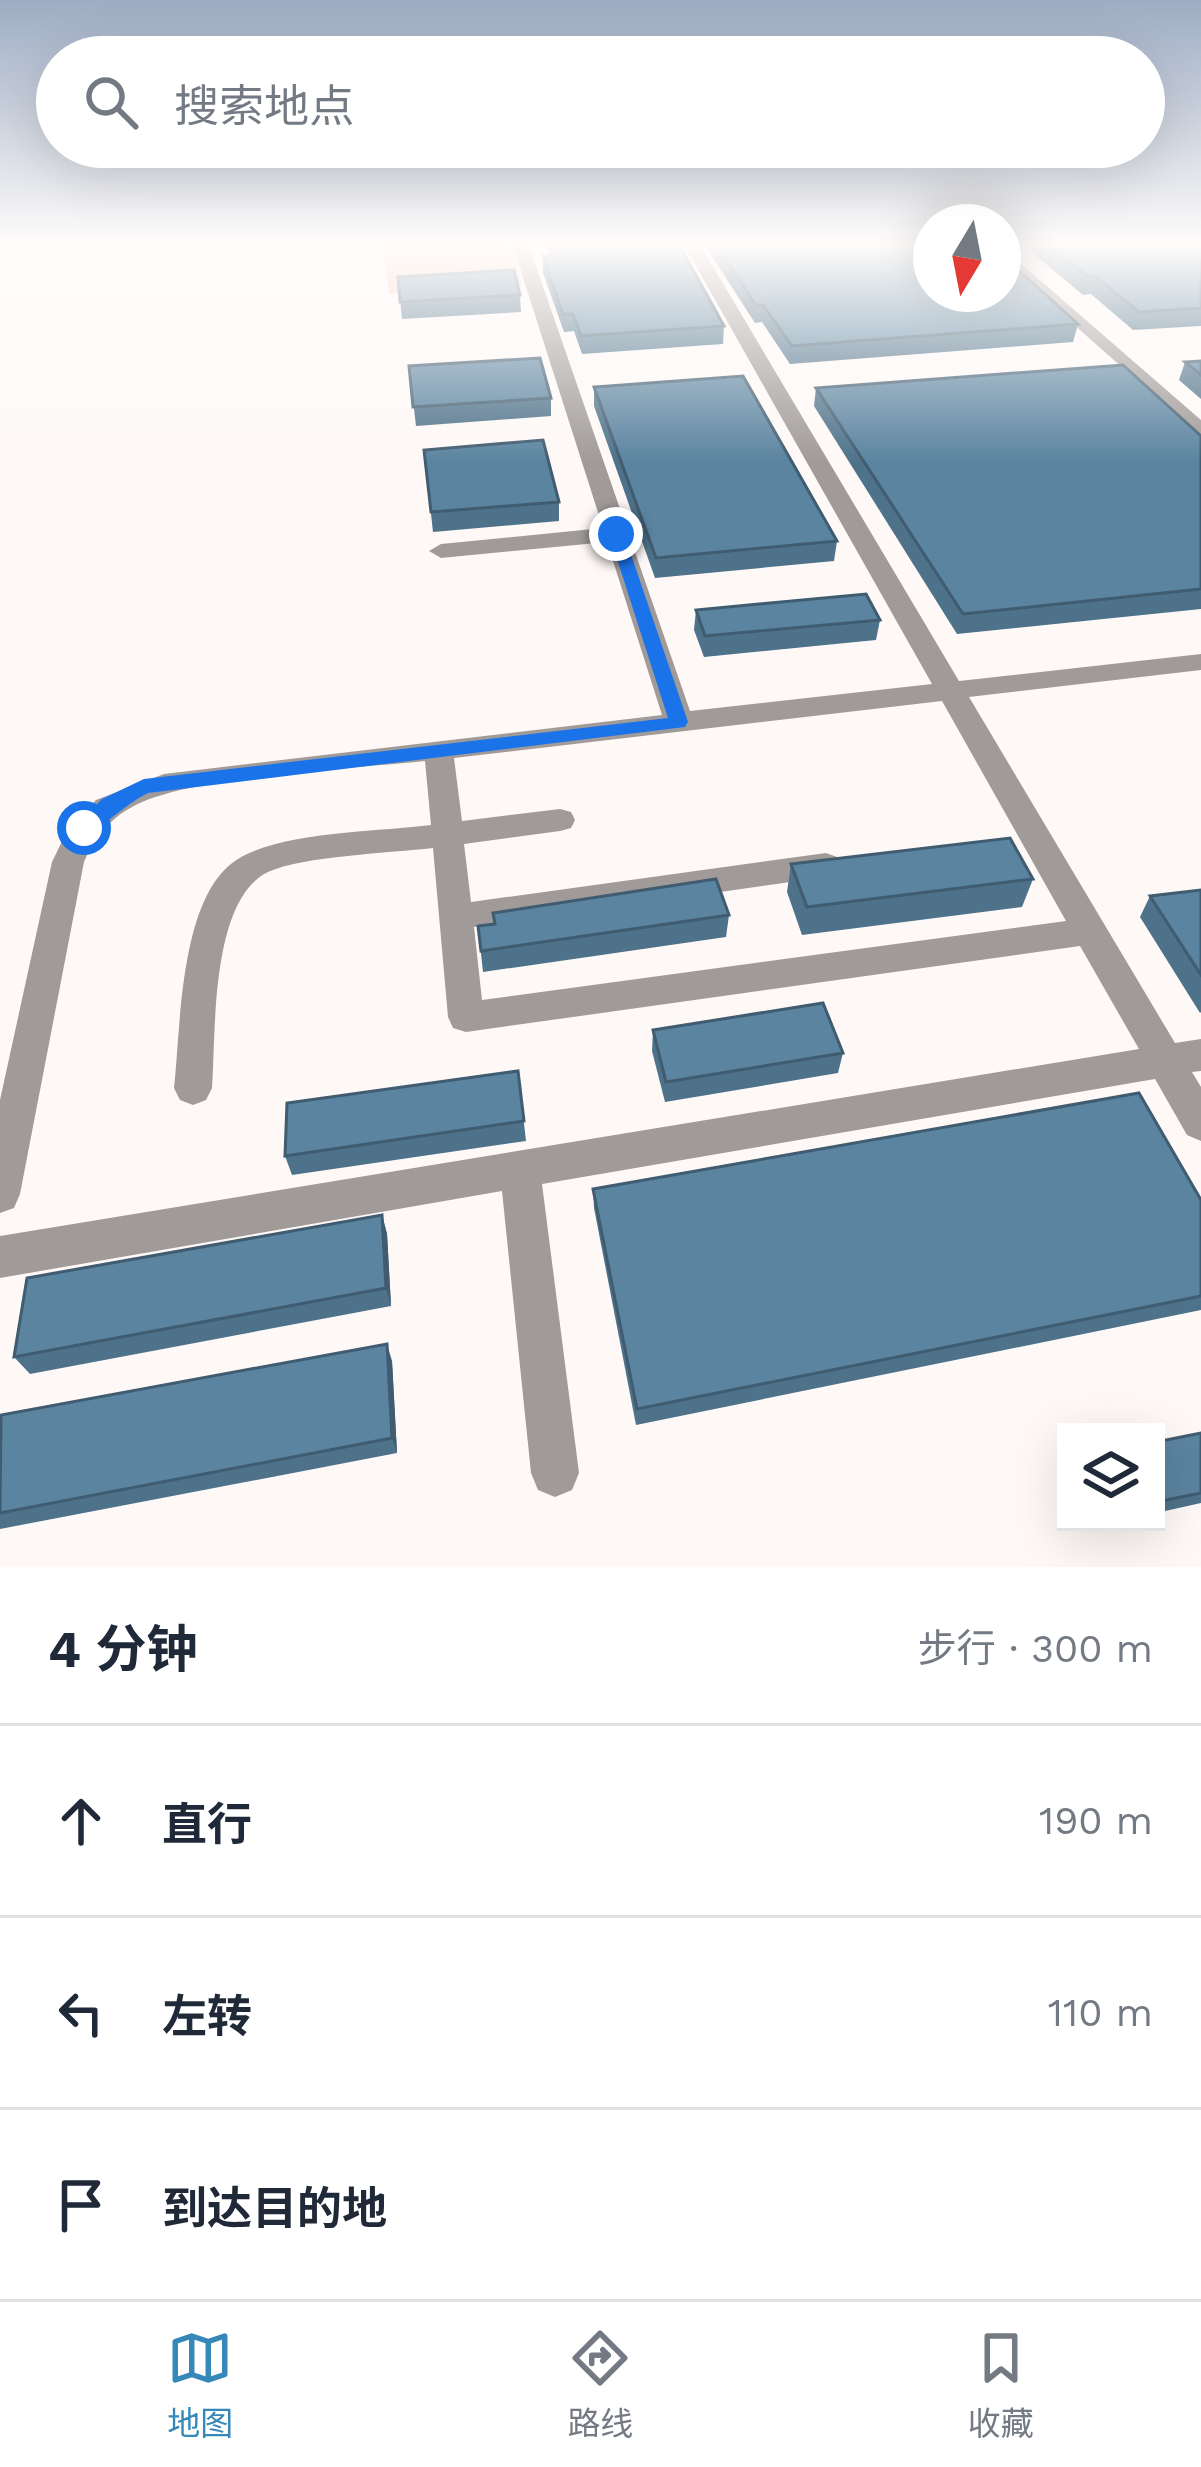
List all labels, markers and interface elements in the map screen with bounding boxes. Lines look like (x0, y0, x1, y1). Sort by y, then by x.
search box (36, 36, 1165, 168)
icon: search (78, 69, 144, 135)
text: 搜索地点 (174, 80, 354, 133)
north arrow (913, 204, 1021, 312)
route end (589, 507, 643, 561)
route start (57, 801, 111, 855)
map controls (1057, 1423, 1165, 1531)
button: layers (1057, 1423, 1165, 1531)
text: 4 分钟 (48, 1620, 198, 1679)
text: 步行 · 300 m (918, 1626, 1153, 1671)
icon: ahead (48, 1788, 114, 1854)
text: 直行 (162, 1798, 252, 1851)
text: 190 m (1039, 1798, 1153, 1843)
icon: left (48, 1980, 114, 2046)
text: 左转 (162, 1990, 252, 2043)
text: 110 m (1048, 1990, 1153, 2035)
icon: arrive (48, 2172, 114, 2238)
text: 到达目的地 (162, 2182, 387, 2235)
tab: 地图 (167, 2325, 233, 2445)
tab: 路线 (567, 2325, 633, 2445)
tab: 收藏 (968, 2325, 1034, 2445)

